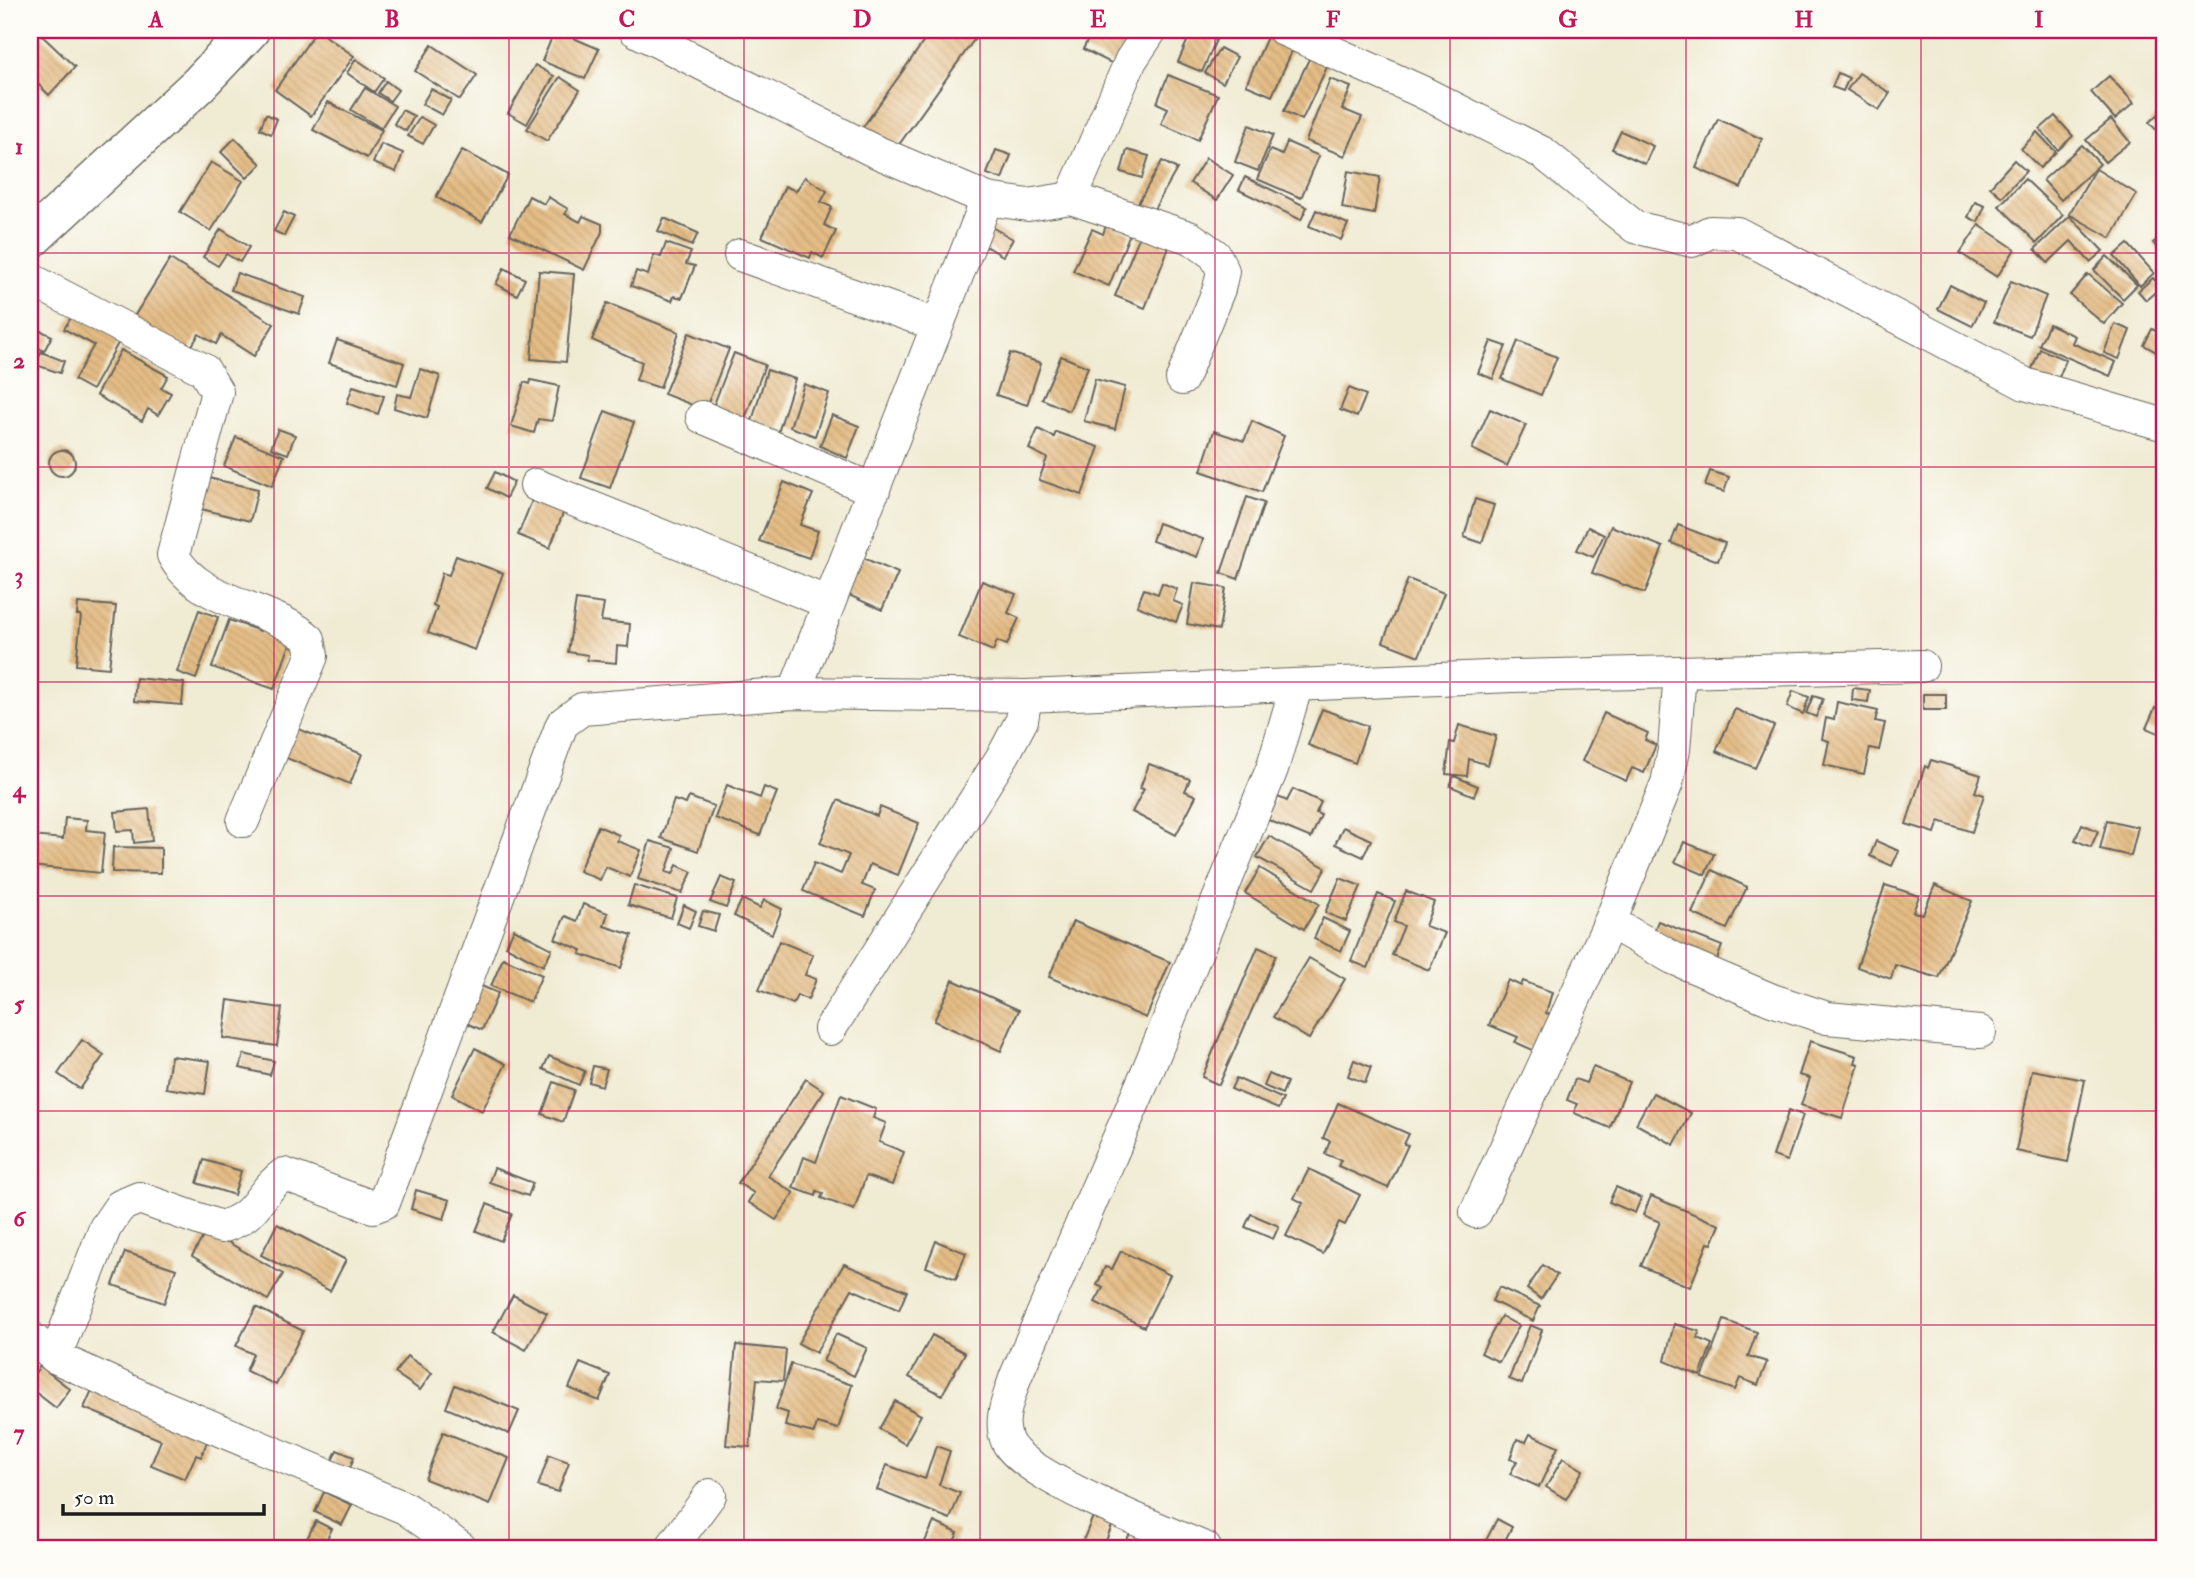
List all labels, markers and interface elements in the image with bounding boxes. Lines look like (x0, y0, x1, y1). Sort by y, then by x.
text: A (148, 5, 164, 34)
text: B (384, 5, 400, 34)
text: C (619, 5, 635, 34)
text: D (853, 5, 871, 34)
text: E (1090, 5, 1107, 34)
text: F (1326, 5, 1341, 34)
text: G (1558, 5, 1578, 34)
text: H (1795, 5, 1814, 34)
text: I (2034, 5, 2044, 34)
text: 1 (15, 132, 23, 161)
text: 2 (13, 346, 25, 375)
text: 3 (15, 561, 23, 590)
text: 4 (12, 775, 27, 804)
text: 5 (14, 989, 25, 1018)
text: 6 (13, 1204, 27, 1233)
text: 7 (14, 1418, 25, 1447)
scale bar (63, 1473, 264, 1517)
text: 50 m (74, 1484, 115, 1511)

